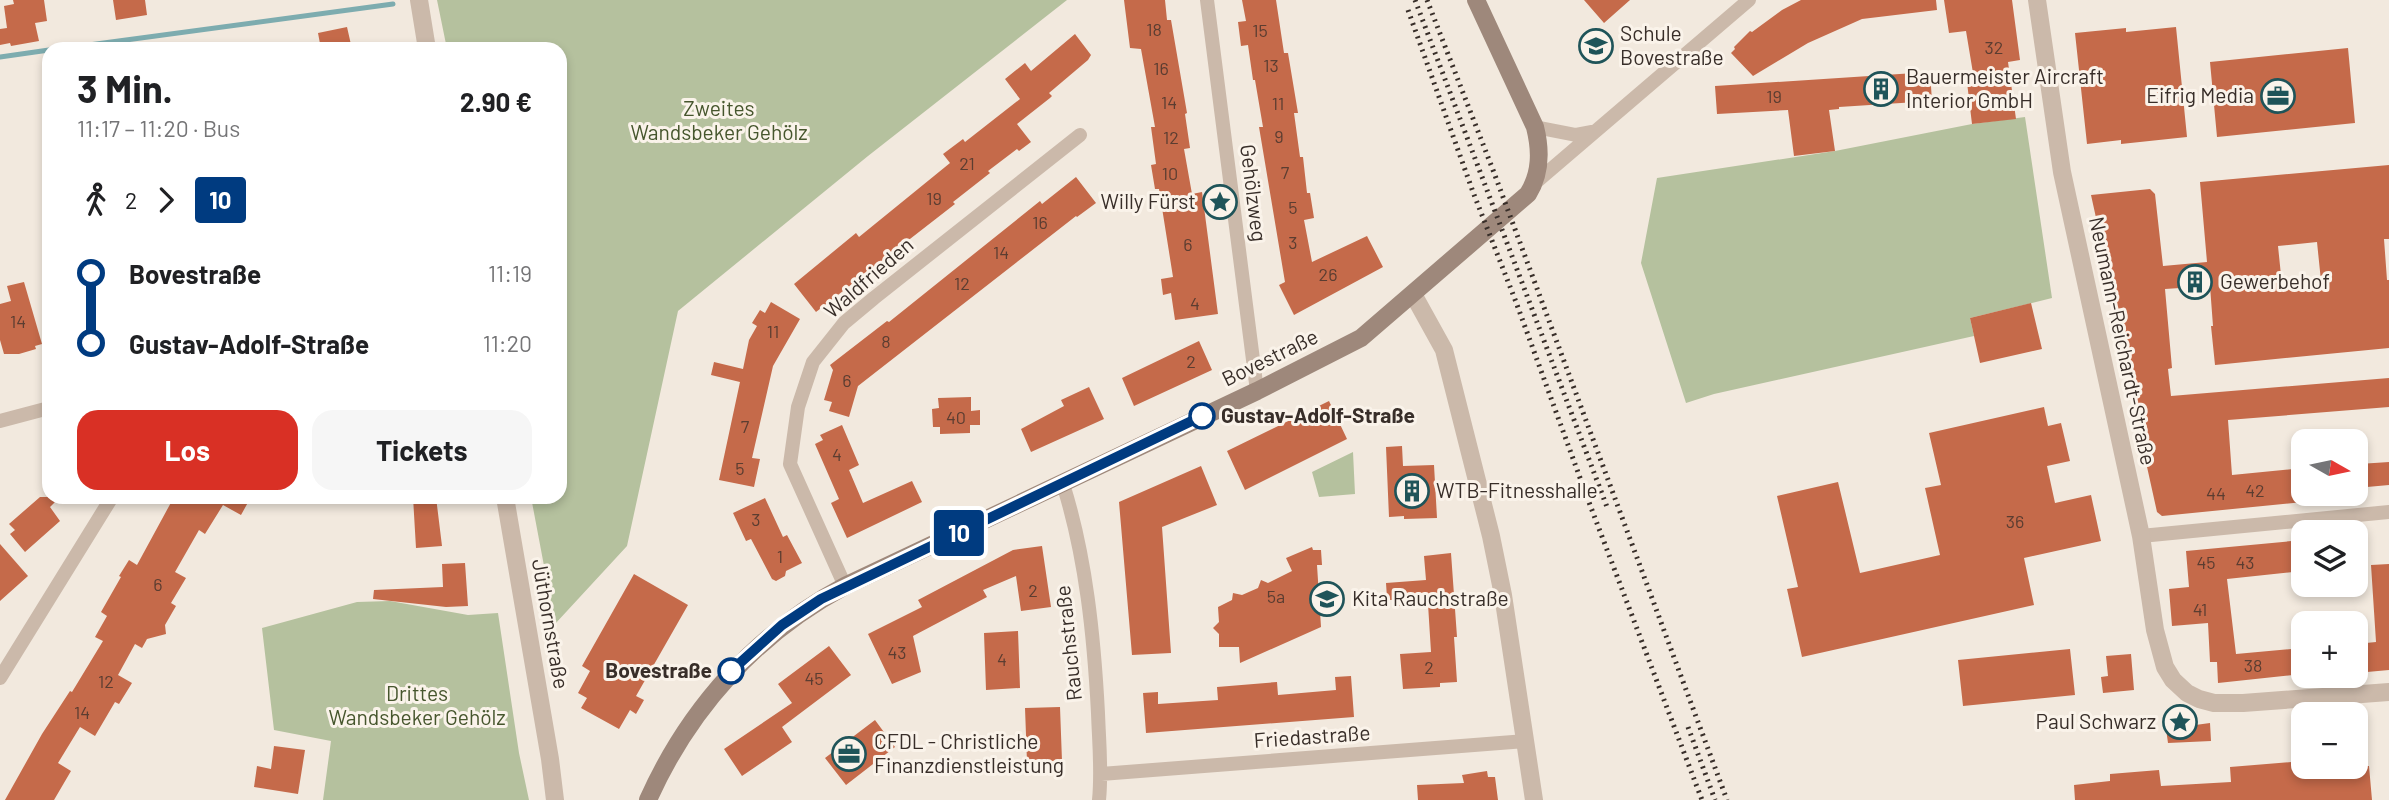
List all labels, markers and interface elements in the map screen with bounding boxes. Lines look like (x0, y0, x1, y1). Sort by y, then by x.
house number: 18 (1146, 18, 1162, 40)
house number: 15 (1252, 19, 1268, 41)
place label: Schule Bovestraße (1620, 20, 1724, 69)
school or university icon: Schule Bovestraße (1577, 27, 1615, 65)
house number: 32 (1985, 36, 2003, 58)
house number: 13 (1263, 54, 1279, 76)
house number: 16 (1153, 57, 1169, 79)
place label: Bauermeister Aircraft Interior GmbH (1906, 63, 2104, 112)
text: 3 Min. (77, 65, 173, 111)
building icon: Bauermeister Aircraft Interior GmbH (1862, 70, 1900, 108)
office icon: Eifrig Media (2259, 77, 2297, 115)
place label: Eifrig Media (2146, 82, 2254, 107)
house number: 19 (1766, 85, 1782, 107)
text: 2.90 € (460, 86, 532, 117)
house number: 14 (1161, 91, 1177, 113)
house number: 11 (1272, 92, 1284, 114)
park label: Zweites Wandsbeker Gehölz (630, 95, 808, 144)
text: 11:17 – 11:20 · Bus (77, 114, 240, 142)
house number: 9 (1274, 125, 1284, 147)
house number: 12 (1163, 126, 1179, 148)
street label: Gehölzweg (1236, 143, 1273, 243)
house number: 21 (959, 152, 975, 174)
house number: 7 (1281, 161, 1290, 183)
house number: 10 (1162, 162, 1178, 184)
icon: walk (77, 181, 115, 219)
icon: forward (147, 181, 185, 219)
place icon: Willy Fürst (1201, 183, 1239, 221)
text: 10 (209, 185, 232, 214)
text: 2 (125, 186, 137, 214)
house number: 19 (926, 187, 942, 209)
place label: Willy Fürst (1100, 188, 1196, 213)
house number: 5 (1288, 196, 1298, 218)
house number: 16 (1032, 211, 1048, 233)
street label: Neumann-Reichardt-Straße (2085, 214, 2162, 467)
street label: Waldfrieden (818, 231, 918, 322)
house number: 3 (1288, 231, 1298, 253)
house number: 6 (1183, 233, 1193, 255)
house number: 14 (993, 241, 1009, 263)
text: Bovestraße (129, 258, 261, 289)
text: 11:19 (488, 259, 532, 287)
house number: 26 (1319, 263, 1337, 285)
building icon: Gewerbehof (2176, 263, 2214, 301)
place label: Gewerbehof (2220, 268, 2330, 293)
house number: 12 (954, 272, 970, 294)
house number: 4 (1190, 292, 1200, 314)
house number: 14 (10, 310, 26, 332)
house number: 11 (767, 320, 779, 342)
street label: Bovestraße (1217, 323, 1321, 391)
text: Gustav-Adolf-Straße (129, 328, 369, 359)
text: 11:20 (483, 329, 532, 357)
house number: 8 (881, 330, 891, 352)
house number: 2 (1186, 350, 1196, 372)
house number: 6 (842, 369, 852, 391)
place label: Gustav-Adolf-Straße (1221, 402, 1415, 427)
marker: Gustav-Adolf-Straße (1189, 403, 1215, 429)
house number: 40 (946, 406, 966, 428)
button: Los (77, 410, 298, 490)
button: Tickets (312, 410, 532, 490)
house number: 7 (741, 415, 750, 437)
north arrow (2291, 429, 2368, 506)
map controls (2291, 429, 2368, 779)
house number: 4 (832, 443, 842, 465)
house number: 5 (735, 457, 745, 479)
building icon: WTB-Fitnesshalle (1393, 472, 1431, 510)
place label: WTB-Fitnesshalle (1436, 477, 1598, 502)
house number: 42 (2245, 479, 2265, 501)
house number: 44 (2206, 482, 2226, 504)
house number: 3 (751, 508, 761, 530)
line badge: 10 (928, 510, 990, 556)
house number: 36 (2006, 510, 2024, 532)
text: 10 (948, 518, 970, 547)
button: layers (2291, 520, 2368, 597)
house number: 1 (777, 545, 783, 567)
house number: 45 (2196, 551, 2216, 573)
house number: 43 (2235, 551, 2255, 573)
street label: Jüthornstraße (528, 557, 575, 691)
house number: 6 (153, 573, 163, 595)
house number: 2 (1028, 579, 1038, 601)
school or university icon: Kita Rauchstraße (1308, 580, 1346, 618)
street label: Rauchstraße (1049, 584, 1086, 702)
house number: 5a (1267, 585, 1285, 607)
place label: Kita Rauchstraße (1352, 585, 1509, 610)
house number: 41 (2193, 598, 2207, 620)
button: + (2291, 611, 2368, 688)
house number: 43 (887, 641, 907, 663)
house number: 4 (997, 648, 1007, 670)
house number: 38 (2244, 654, 2262, 676)
house number: 2 (1424, 656, 1434, 678)
place label: Bovestraße (605, 657, 712, 682)
marker: Bovestraße (718, 658, 744, 684)
house number: 45 (804, 667, 824, 689)
house number: 12 (98, 670, 114, 692)
park label: Drittes Wandsbeker Gehölz (328, 680, 506, 729)
house number: 14 (74, 701, 90, 723)
button: − (2291, 702, 2368, 779)
place icon: Paul Schwarz (2161, 703, 2199, 741)
place label: Paul Schwarz (2036, 708, 2156, 733)
street label: Friedastraße (1253, 719, 1371, 752)
place label: CFDL - Christliche Finanzdienstleistung (874, 728, 1064, 777)
office icon: CFDL - Christliche Finanzdienstleistung (830, 735, 868, 773)

